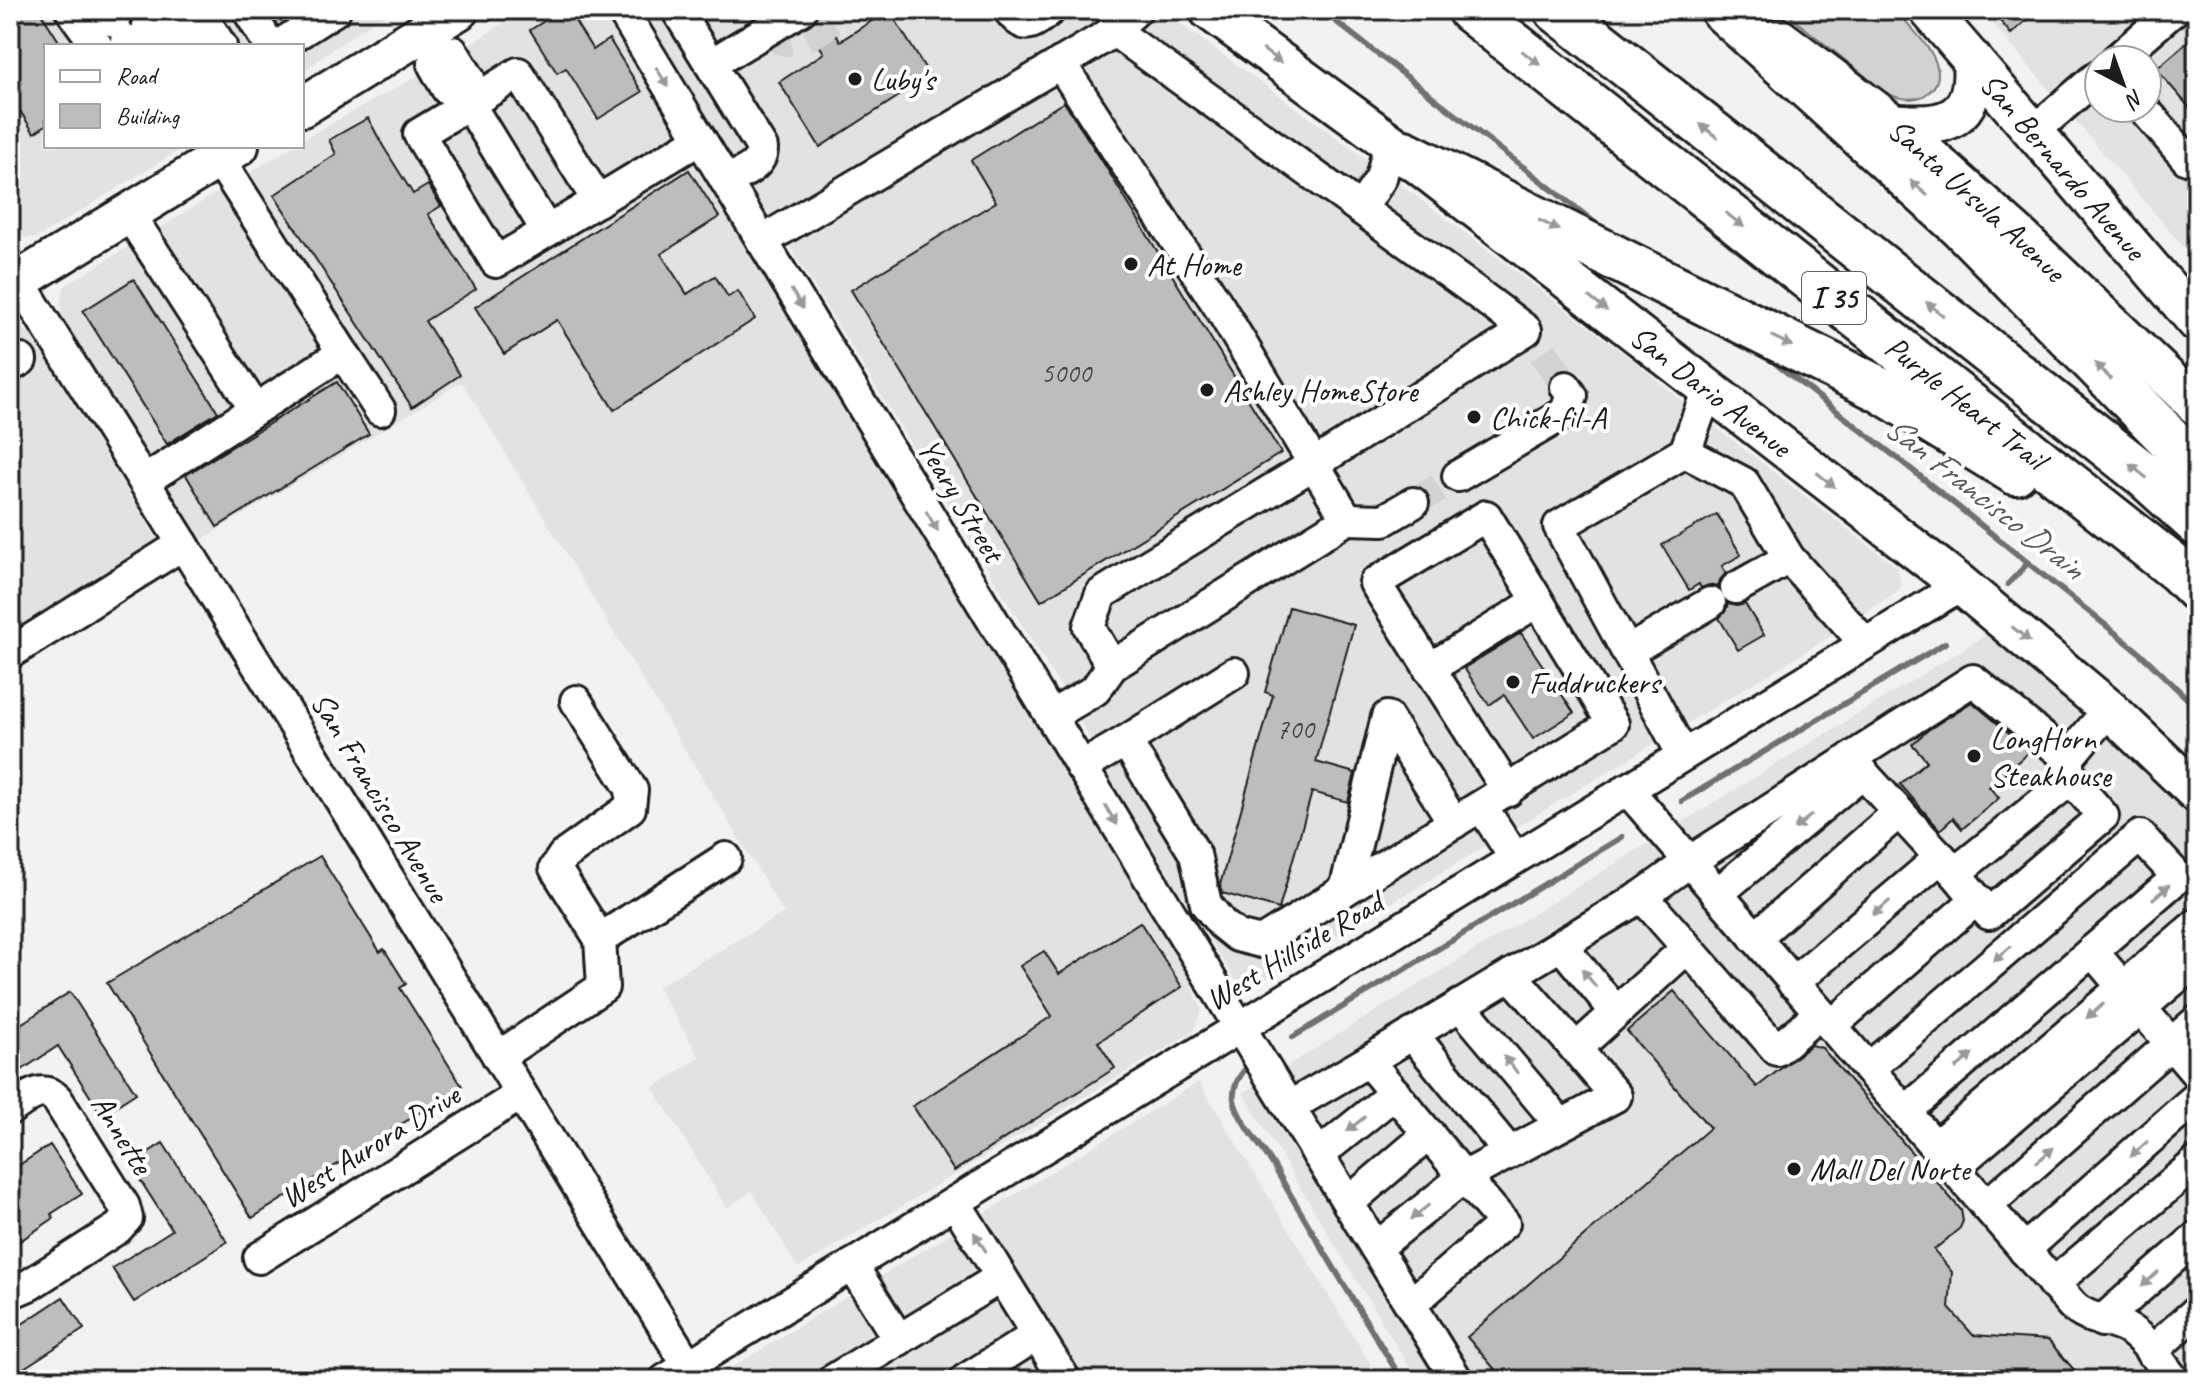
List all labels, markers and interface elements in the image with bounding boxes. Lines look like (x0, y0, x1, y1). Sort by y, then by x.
legend (44, 44, 304, 148)
north arrow (2083, 44, 2163, 124)
one-way arrow (1261, 48, 1282, 63)
one-way arrow (1521, 50, 1541, 66)
place label: Luby's (871, 59, 937, 100)
text: Road (116, 61, 160, 91)
street label: San Bernardo Avenue (1971, 64, 2157, 270)
one-way arrow (655, 66, 669, 88)
marker: Luby's (846, 70, 864, 88)
text: N (2119, 83, 2150, 116)
text: Building (116, 101, 181, 131)
street label: Santa Ursula Avenue (1880, 109, 2076, 292)
one-way arrow (1699, 123, 1719, 139)
one-way arrow (1910, 179, 1929, 197)
one-way arrow (1725, 211, 1745, 227)
one-way arrow (1537, 218, 1561, 232)
place label: At Home (1147, 244, 1243, 285)
marker: At Home (1122, 255, 1140, 273)
road number: I 35 (1802, 272, 1866, 324)
one-way arrow (790, 288, 804, 310)
one-way arrow (1588, 295, 1608, 311)
one-way arrow (1925, 302, 1945, 318)
street label: San Dario Avenue (1622, 316, 1802, 468)
street label: Purple Heart Trail (1877, 326, 2059, 482)
one-way arrow (1770, 334, 1793, 348)
house number: 5000 (1041, 355, 1094, 390)
one-way arrow (2094, 362, 2113, 381)
place label: Ashley HomeStore (1223, 370, 1420, 411)
marker: Ashley HomeStore (1198, 381, 1216, 399)
place label: Chick-fil-A (1490, 397, 1608, 438)
water label: San Francisco Drain (1877, 406, 2095, 590)
marker: Chick-fil-A (1465, 408, 1483, 426)
street label: Yeary Street (908, 431, 1016, 572)
one-way arrow (2129, 463, 2149, 480)
one-way arrow (1816, 472, 1836, 488)
one-way arrow (925, 510, 939, 532)
one-way arrow (2011, 625, 2031, 642)
place label: Fuddruckers (1529, 662, 1663, 703)
marker: Fuddruckers (1504, 673, 1522, 691)
street label: San Francisco Avenue (301, 685, 460, 911)
house number: 700 (1276, 711, 1316, 746)
place label: LongHorn Steakhouse (1990, 718, 2113, 796)
marker: LongHorn Steakhouse (1965, 747, 1983, 765)
one-way arrow (1103, 804, 1117, 826)
one-way arrow (1793, 813, 1813, 830)
street label: West Hillside Road (1198, 880, 1394, 1020)
one-way arrow (2151, 884, 2171, 901)
one-way arrow (1872, 899, 1892, 916)
one-way arrow (1993, 945, 2013, 962)
one-way arrow (1580, 968, 1597, 989)
one-way arrow (2085, 1002, 2105, 1019)
one-way arrow (1954, 1053, 1974, 1070)
one-way arrow (1503, 1055, 1520, 1075)
street label: West Aurora Drive (273, 1073, 469, 1217)
street label: Annette (82, 1086, 164, 1184)
one-way arrow (1347, 1115, 1367, 1132)
one-way arrow (2129, 1139, 2148, 1157)
one-way arrow (2034, 1147, 2054, 1164)
place label: Mall Del Norte (1810, 1149, 1972, 1190)
marker: Mall Del Norte (1785, 1160, 1803, 1178)
one-way arrow (1410, 1204, 1430, 1220)
one-way arrow (973, 1231, 987, 1253)
one-way arrow (2140, 1269, 2159, 1287)

